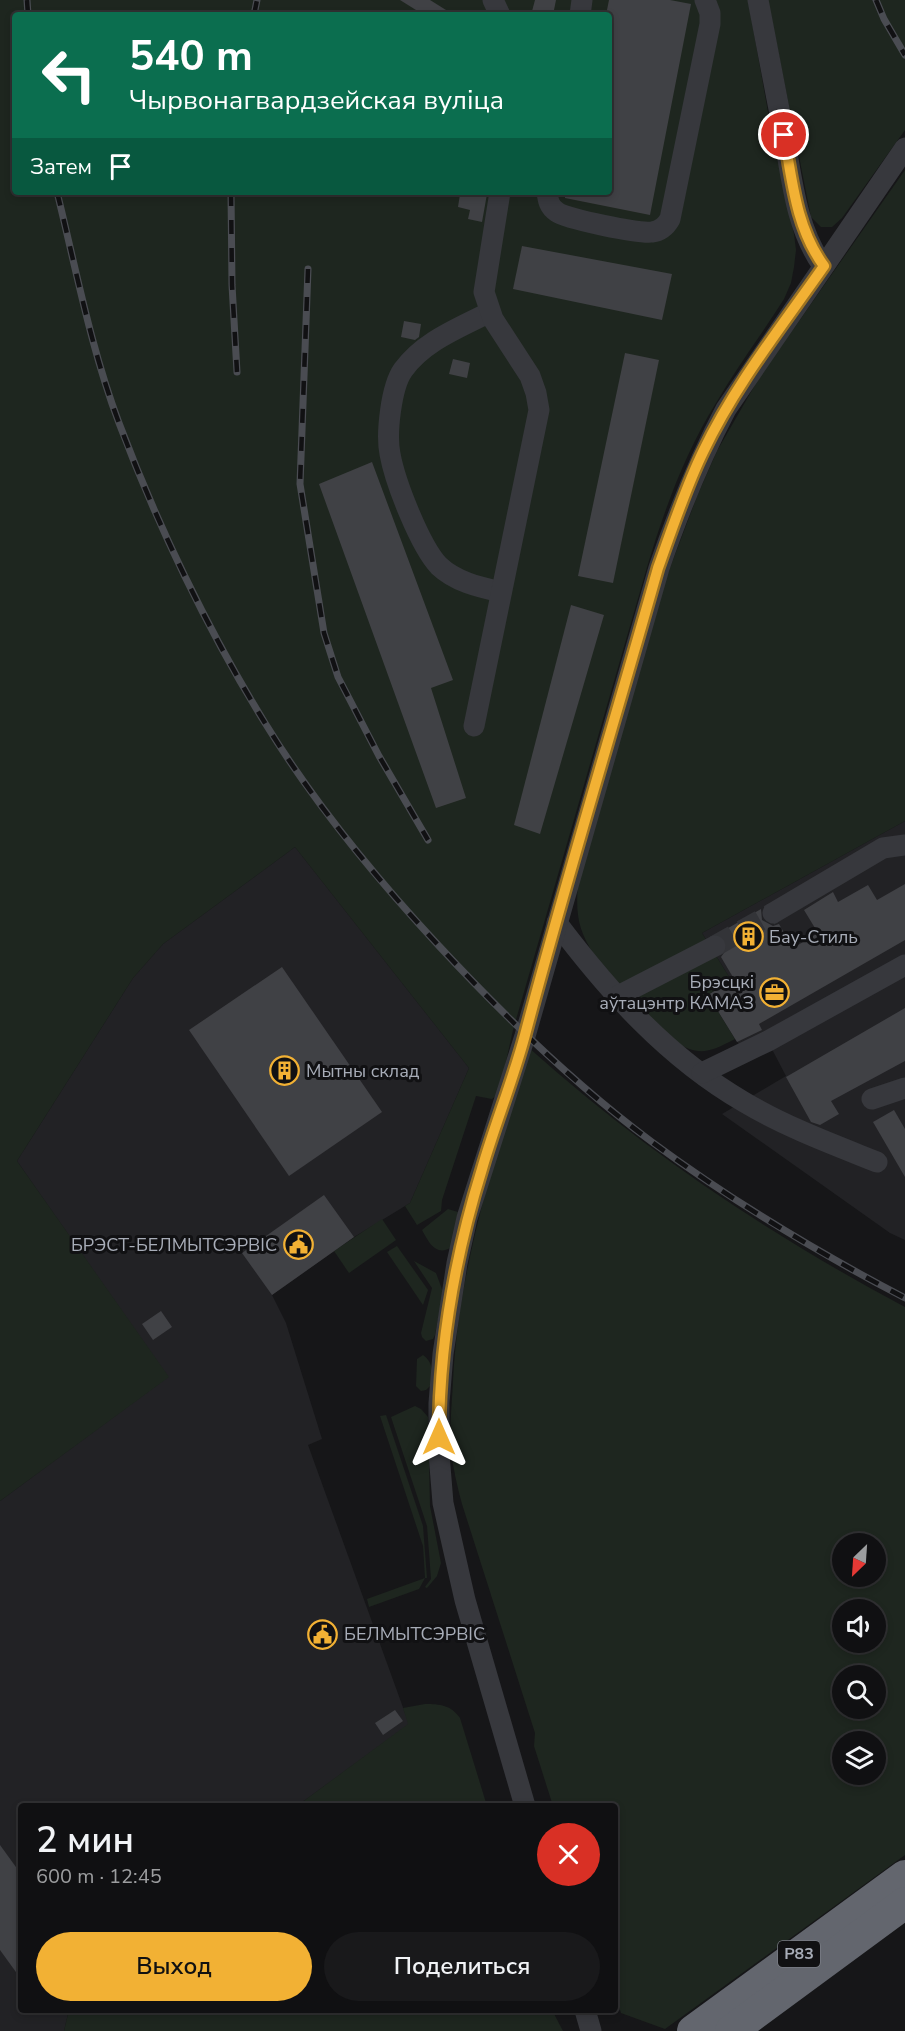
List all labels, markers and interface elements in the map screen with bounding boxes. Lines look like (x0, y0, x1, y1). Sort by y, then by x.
text: 540 m (129, 28, 253, 85)
icon: left (30, 36, 108, 114)
text: Чырвонагвардзейская вуліца (129, 82, 504, 119)
pin (758, 109, 809, 160)
icon: arrive (767, 118, 800, 151)
icon: arrive (104, 150, 137, 183)
text: Затем (30, 152, 92, 182)
building icon: Бау-Стиль (732, 921, 764, 953)
place label: Бау-Стиль (769, 925, 858, 949)
place label: Брэсцкі аўтацэнтр КАМАЗ (599, 970, 754, 1015)
office icon: Брэсцкі аўтацэнтр КАМАЗ (759, 976, 791, 1008)
building icon: Мытны склад (269, 1055, 301, 1087)
place label: Мытны склад (306, 1059, 420, 1083)
public building icon: БРЭСТ-БЕЛМЫТСЭРВІС (282, 1229, 314, 1261)
place label: БРЭСТ-БЕЛМЫТСЭРВІС (71, 1233, 277, 1257)
position arrow (407, 1405, 471, 1469)
north arrow (832, 1533, 886, 1587)
map controls (832, 1533, 886, 1785)
button: sound (832, 1599, 886, 1653)
public building icon: БЕЛМЫТСЭРВІС (307, 1618, 339, 1650)
place label: БЕЛМЫТСЭРВІС (344, 1622, 485, 1646)
button: search (832, 1665, 886, 1719)
button: layers (832, 1731, 886, 1785)
text: 2 мин (36, 1816, 134, 1865)
button: close (537, 1823, 600, 1886)
text: 600 m · 12:45 (36, 1863, 162, 1890)
button: Выход (36, 1932, 312, 2001)
button: Поделиться (324, 1932, 600, 2001)
road number: Р83 (778, 1941, 820, 1967)

